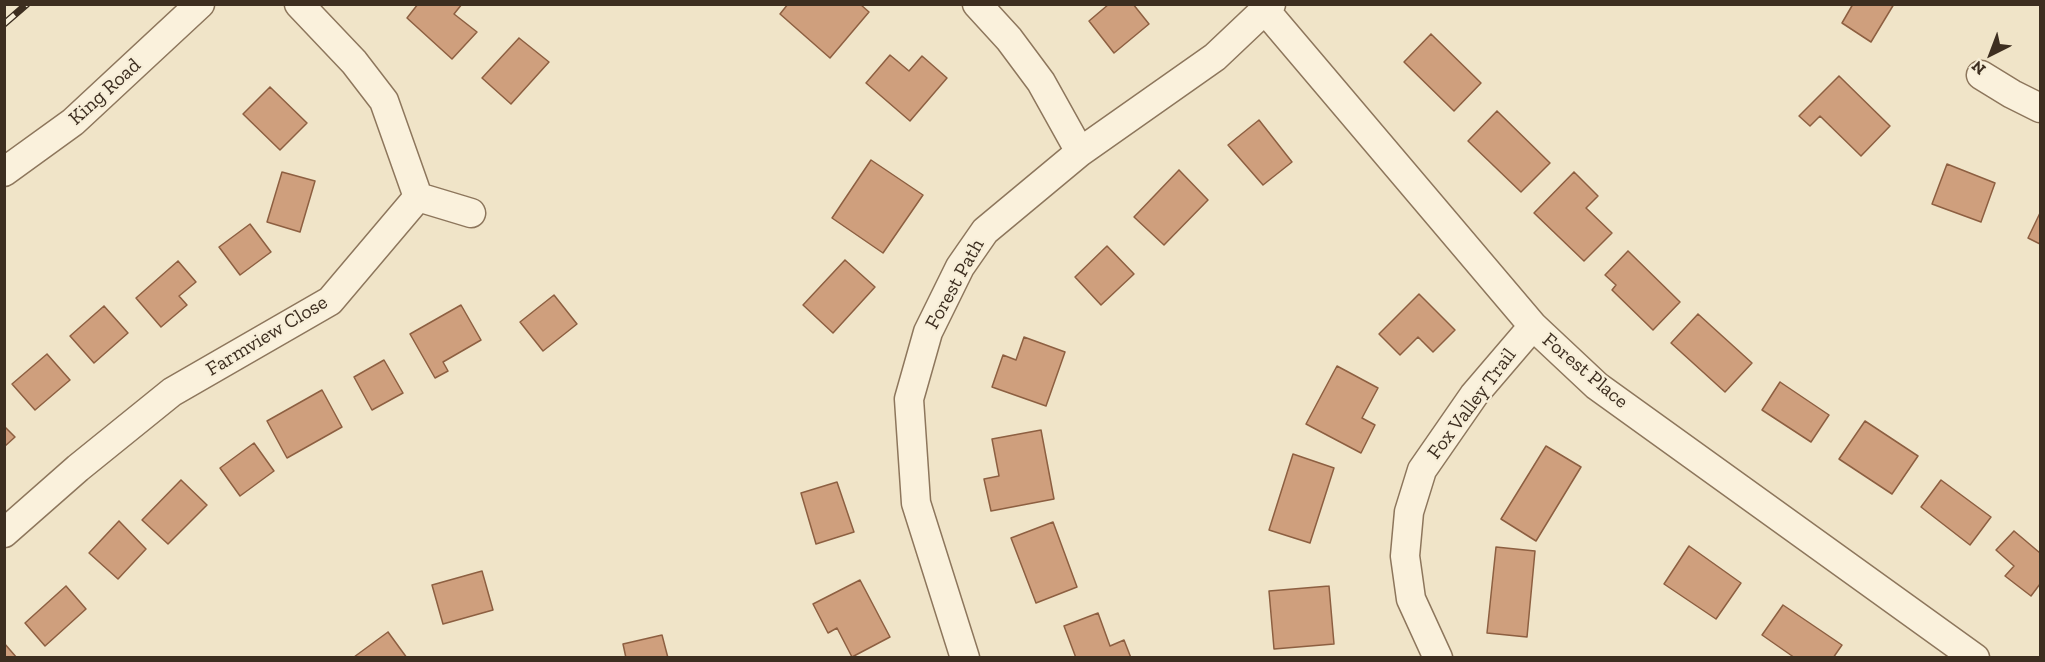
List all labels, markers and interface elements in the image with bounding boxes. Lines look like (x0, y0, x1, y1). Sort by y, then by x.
north arrow (1961, 24, 2021, 84)
street label: King Road (64, 54, 146, 130)
text: N (1968, 57, 1990, 79)
street label: Forest Path (920, 235, 990, 333)
street label: Farmview Close (202, 290, 332, 382)
street label: Forest Place (1537, 328, 1633, 414)
street label: Fox Valley Trail (1423, 344, 1521, 464)

